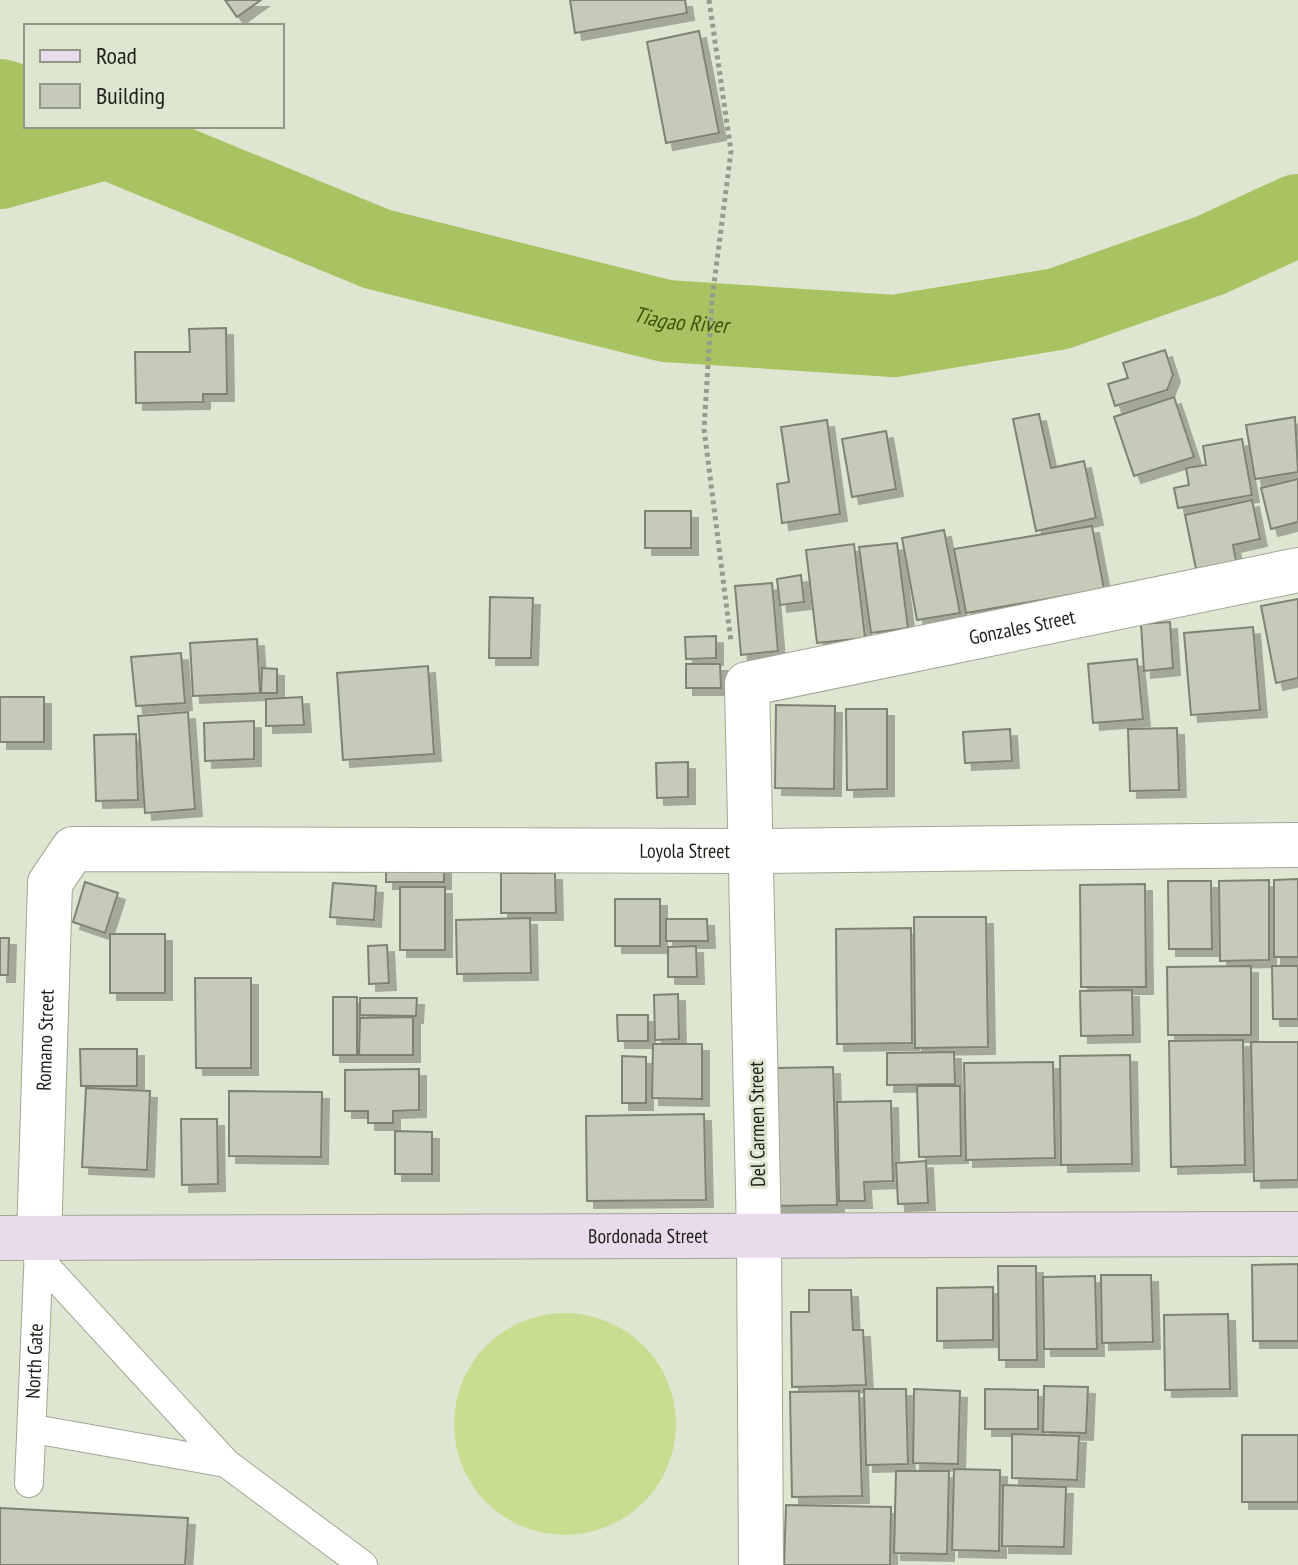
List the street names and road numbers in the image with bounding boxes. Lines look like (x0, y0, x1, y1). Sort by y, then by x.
street label: Gonzales Street (967, 603, 1078, 651)
street label: Loyola Street (640, 838, 731, 864)
street label: Romano Street (31, 988, 60, 1091)
street label: Del Carmen Street (743, 1060, 771, 1187)
street label: Bordonada Street (588, 1223, 709, 1249)
street label: North Gate (20, 1323, 49, 1399)

